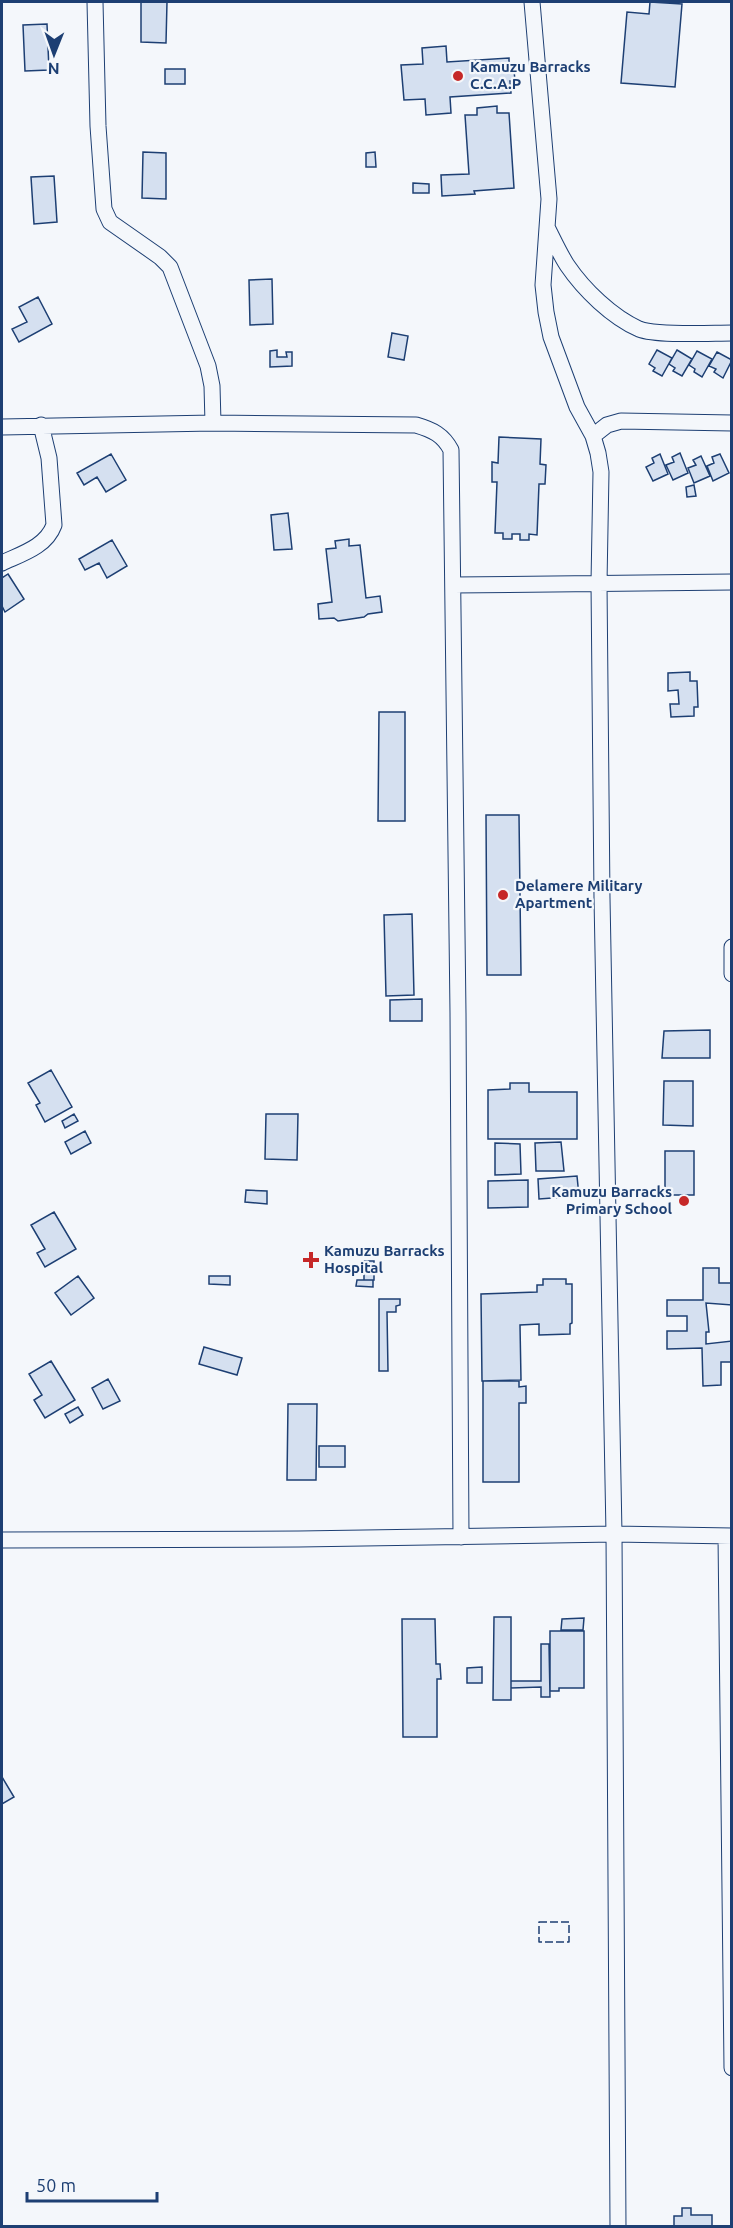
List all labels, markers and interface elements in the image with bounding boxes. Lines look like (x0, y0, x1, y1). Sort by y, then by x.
north arrow (24, 24, 84, 84)
place label: Kamuzu Barracks C.C.A.P (470, 58, 591, 92)
text: N (48, 60, 60, 78)
marker: Kamuzu Barracks C.C.A.P (451, 69, 465, 83)
place label: Delamere Military Apartment (515, 877, 642, 911)
marker: Delamere Military Apartment (496, 888, 510, 902)
place label: Kamuzu Barracks Primary School (551, 1183, 672, 1217)
marker: Kamuzu Barracks Primary School (677, 1194, 691, 1208)
place label: Kamuzu Barracks Hospital (324, 1242, 445, 1276)
marker: Kamuzu Barracks Hospital (302, 1251, 320, 1269)
scale bar (27, 2165, 158, 2203)
text: 50 m (36, 2175, 76, 2195)

